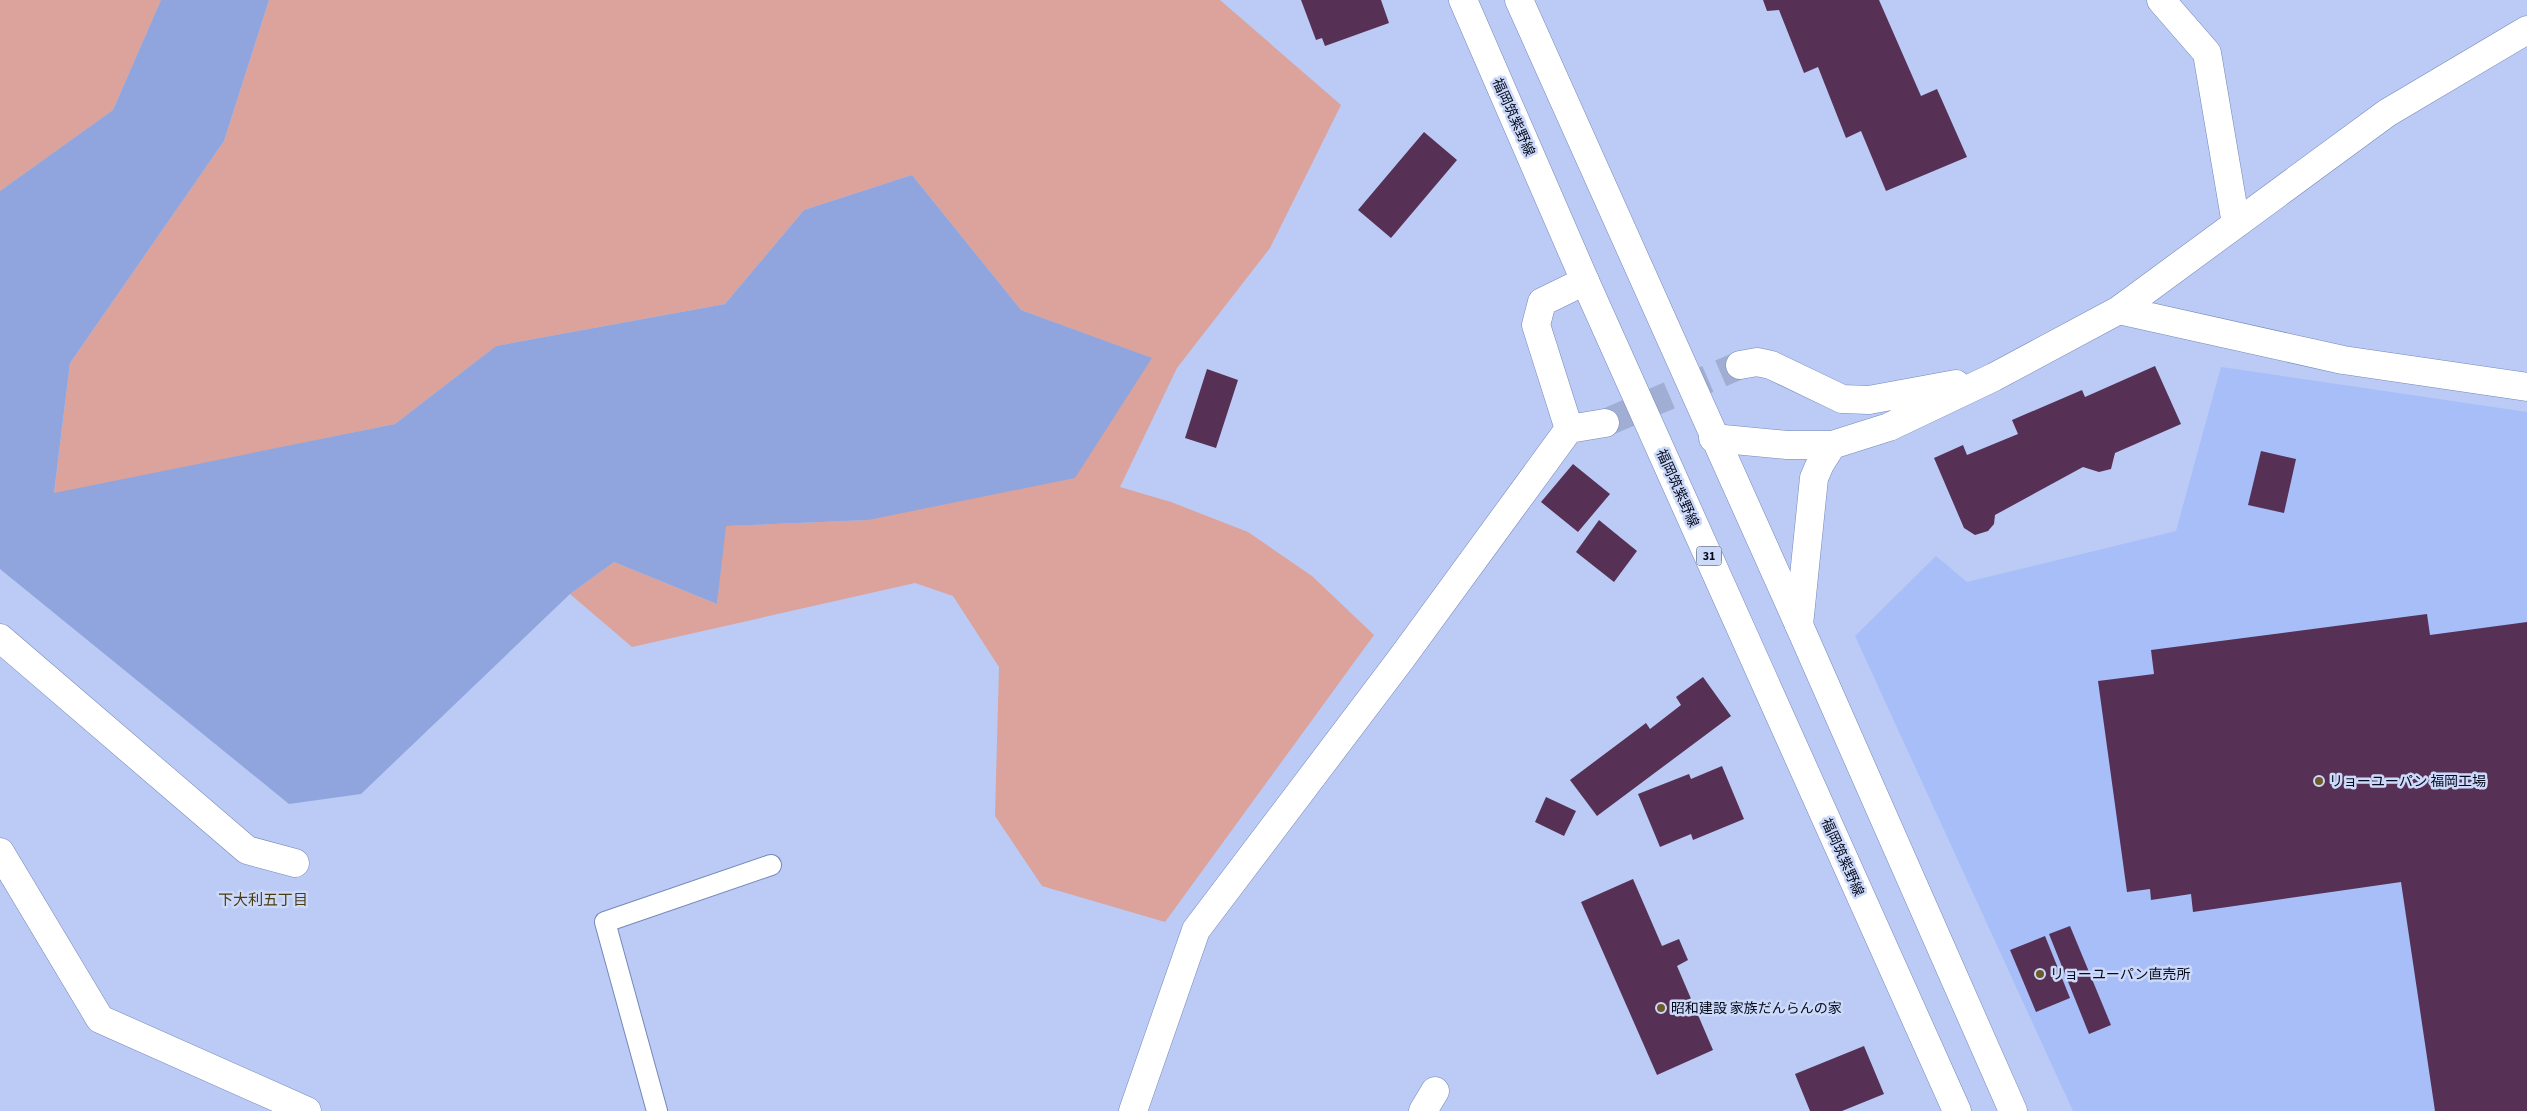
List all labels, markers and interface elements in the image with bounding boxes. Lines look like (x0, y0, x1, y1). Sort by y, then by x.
street label: 福岡筑紫野線 (1487, 75, 1539, 160)
street label: 福岡筑紫野線 (1651, 446, 1703, 531)
road number: 31 (1696, 546, 1722, 566)
place label: リョーユーパン 福岡工場 (2329, 772, 2486, 792)
marker: リョーユーパン 福岡工場 (2313, 775, 2325, 787)
street label: 福岡筑紫野線 (1816, 815, 1868, 900)
district label: 下大利五丁目 (218, 890, 308, 911)
place label: リョーユーパン直売所 (2050, 965, 2191, 985)
marker: リョーユーパン直売所 (2034, 968, 2046, 980)
place label: 昭和建設 家族だんらんの家 (1671, 999, 1842, 1019)
marker: 昭和建設 家族だんらんの家 (1655, 1002, 1667, 1014)

